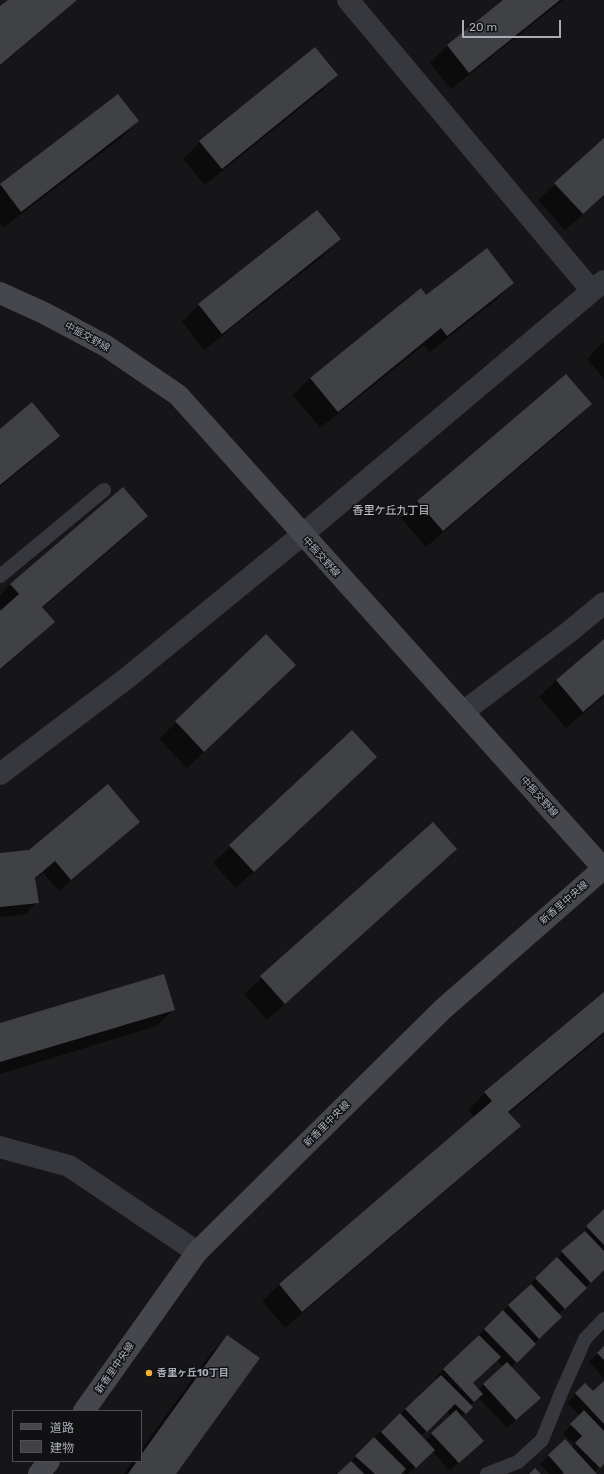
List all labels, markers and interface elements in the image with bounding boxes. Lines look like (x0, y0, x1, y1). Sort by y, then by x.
scale bar (464, 12, 563, 38)
text: 20 m (469, 20, 497, 34)
street label: 中振交野線 (62, 320, 112, 354)
district label: 香里ケ丘九丁目 (353, 504, 429, 518)
street label: 中振交野線 (300, 534, 342, 580)
street label: 中振交野線 (518, 774, 560, 820)
street label: 新香里中央線 (537, 879, 591, 927)
street label: 新香里中央線 (302, 1099, 352, 1149)
street label: 新香里中央線 (93, 1340, 137, 1396)
place label: 香里ヶ丘10丁目 (157, 1367, 229, 1379)
marker: 香里ヶ丘10丁目 (144, 1368, 154, 1378)
legend (12, 1410, 142, 1462)
text: 道路 (50, 1421, 74, 1435)
text: 建物 (50, 1441, 74, 1455)

